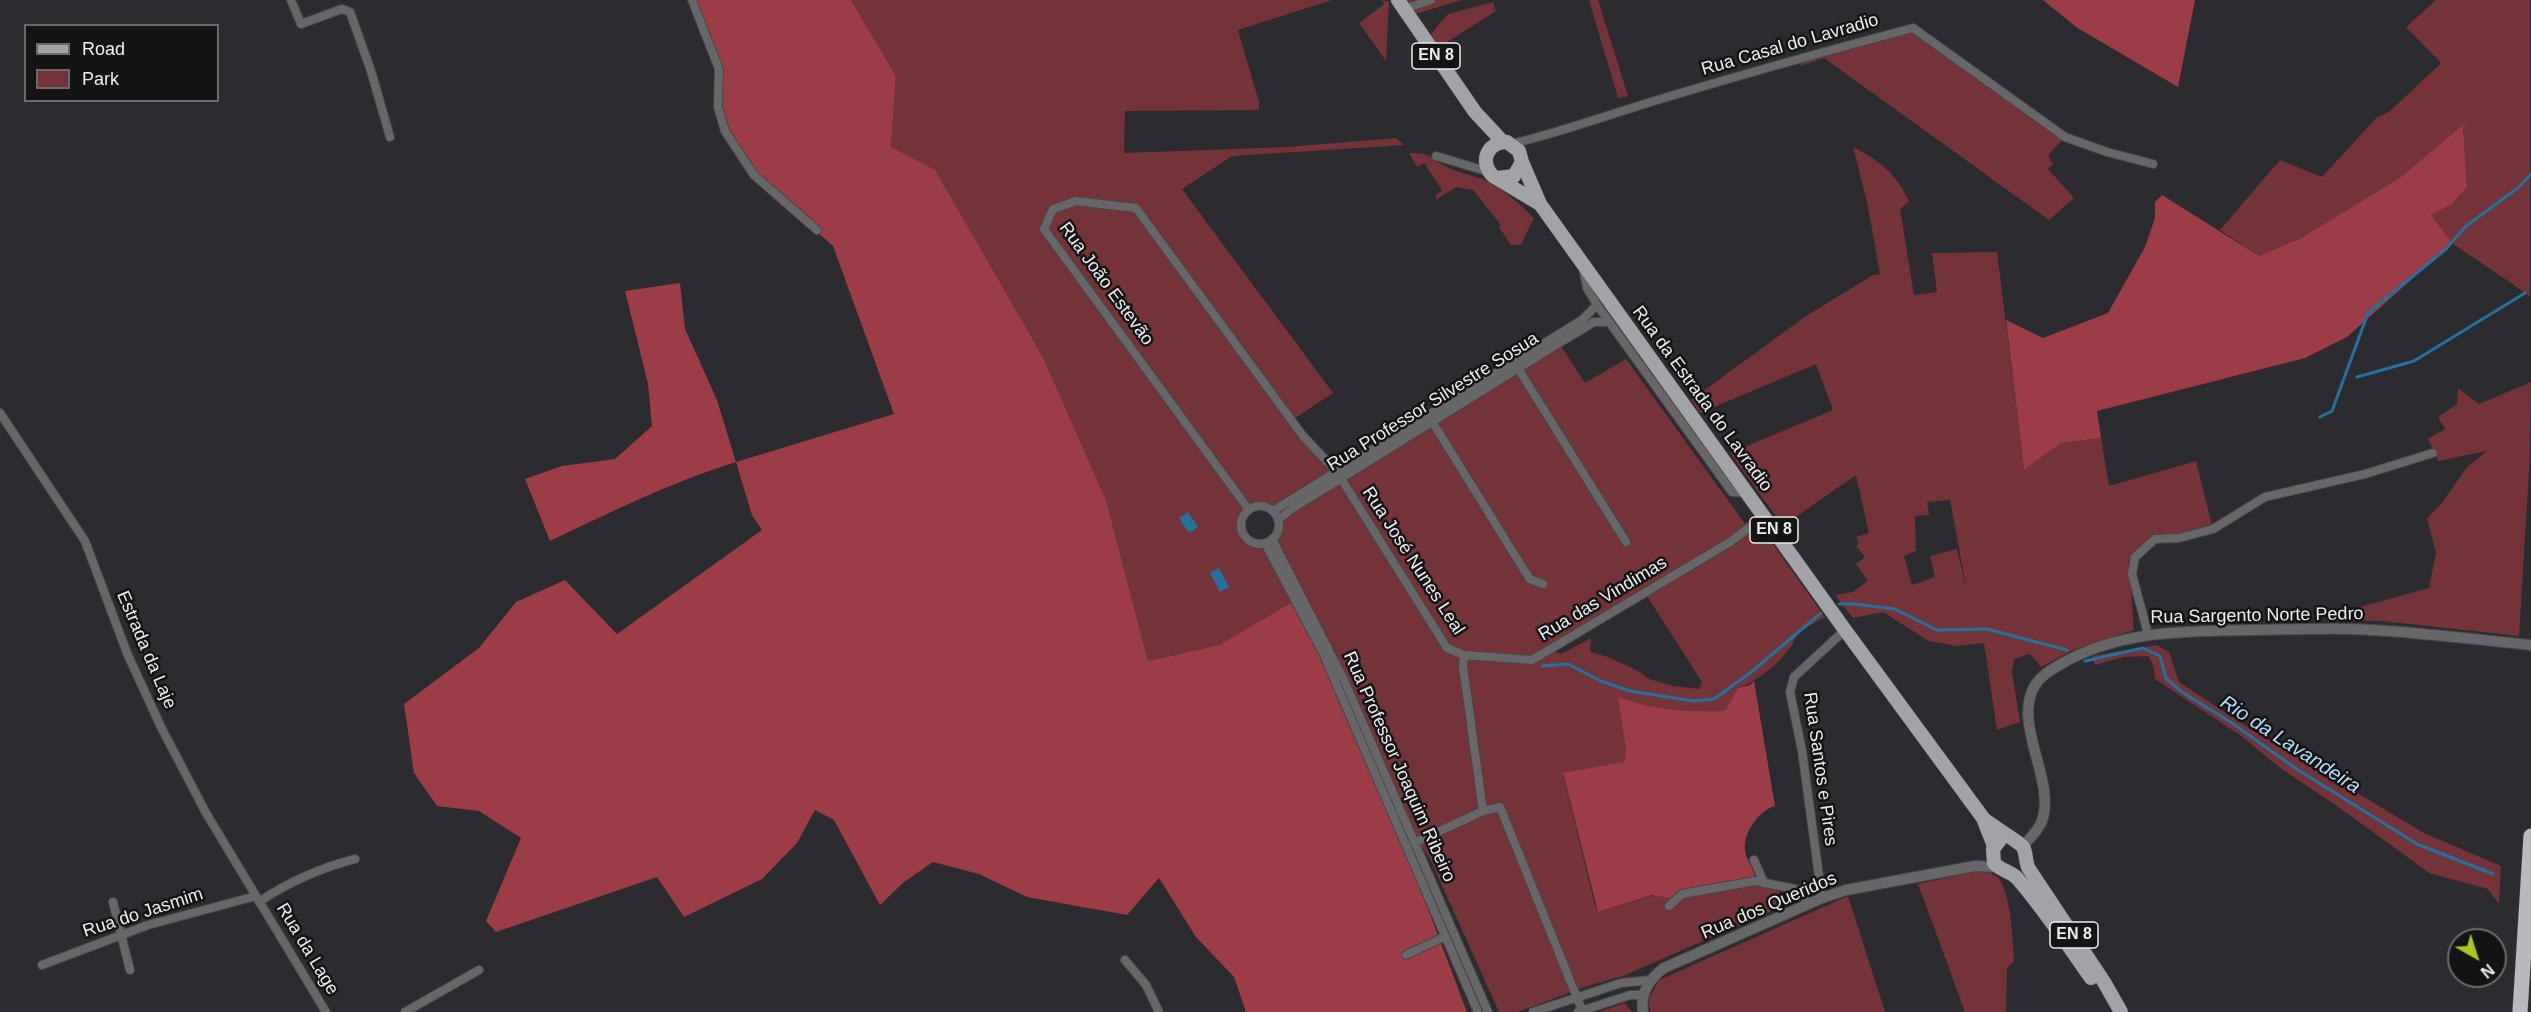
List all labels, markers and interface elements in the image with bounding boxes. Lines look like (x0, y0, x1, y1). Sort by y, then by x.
street label: Rua Casal do Lavradio (1699, 9, 1881, 81)
legend (24, 24, 219, 102)
text: Road (82, 39, 125, 59)
road number: EN 8 (1412, 43, 1460, 69)
text: Park (82, 69, 119, 89)
street label: Rua João Estevão (1054, 218, 1158, 350)
street label: Rua da Estrada do Lavradio (1627, 302, 1777, 496)
street label: Rua Professor Silvestre Sosua (1323, 328, 1543, 476)
street label: Rua José Nunes Leal (1357, 483, 1469, 639)
road number: EN 8 (1750, 517, 1798, 543)
street label: Rua das Vindimas (1535, 552, 1671, 646)
street label: Estrada da Laje (111, 588, 181, 712)
street label: Rua Sargento Norte Pedro (2150, 603, 2364, 629)
street label: Rua Professor Joaquim Ribeiro (1338, 648, 1460, 886)
street label: Rua Santos e Pires (1799, 691, 1841, 847)
water label: Rio da Lavandeira (2215, 691, 2365, 799)
street label: Rua dos Queridos (1698, 868, 1840, 944)
street label: Rua do Jasmim (80, 883, 206, 943)
street label: Rua da Lage (271, 899, 343, 999)
road number: EN 8 (2050, 922, 2098, 948)
north arrow (2447, 928, 2507, 988)
text: N (2478, 961, 2497, 981)

